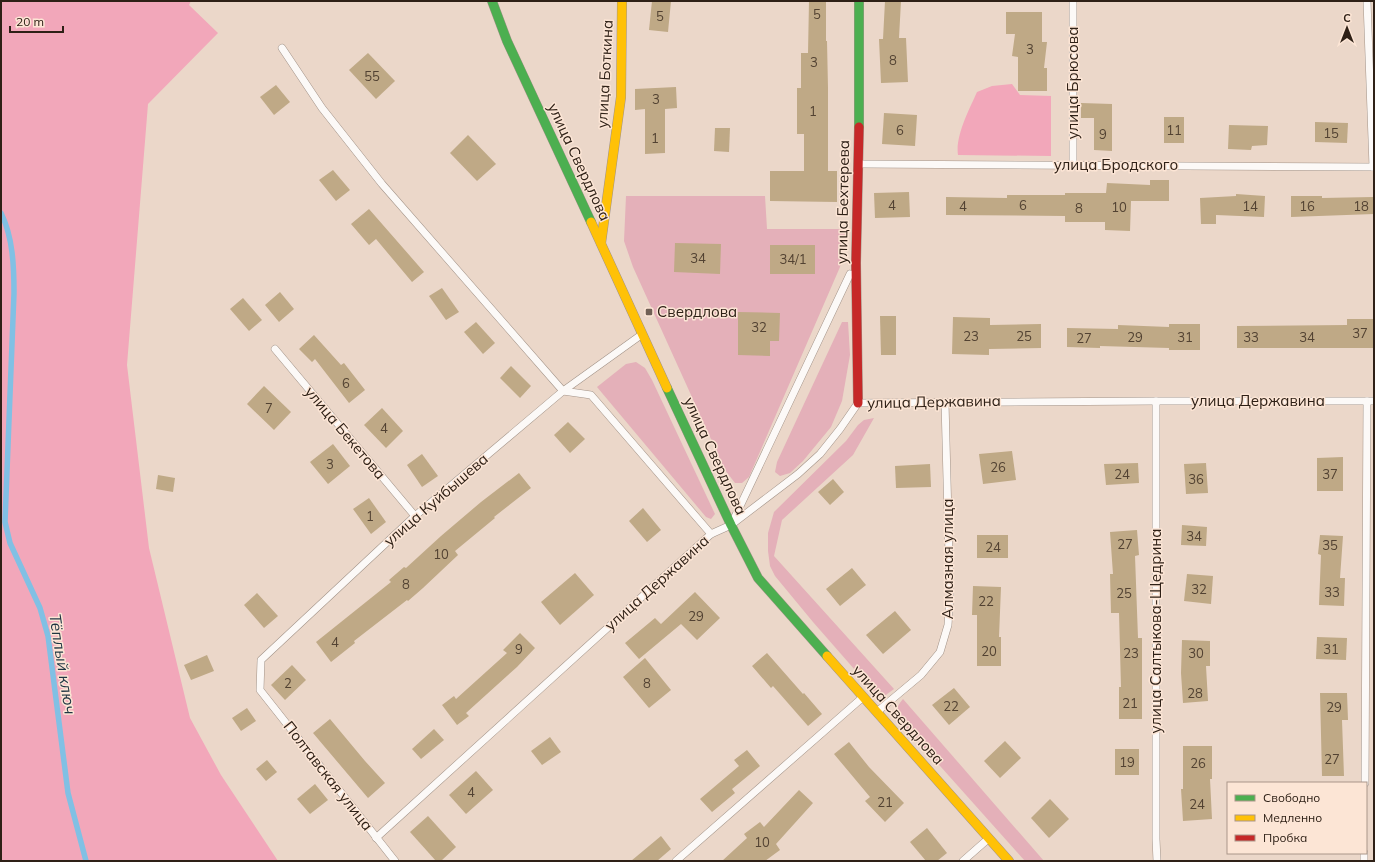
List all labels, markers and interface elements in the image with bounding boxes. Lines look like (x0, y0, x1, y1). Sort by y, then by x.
house number: 5 (813, 6, 821, 22)
scale bar (10, 8, 63, 34)
house number: 5 (656, 8, 664, 24)
north arrow (1327, 8, 1367, 48)
text: С (1343, 11, 1351, 25)
text: 20 m (16, 14, 44, 29)
street label: улица Боткина (592, 19, 617, 129)
street label: улица Брюсова (1063, 27, 1082, 139)
house number: 3 (1026, 41, 1034, 57)
house number: 8 (889, 52, 897, 68)
house number: 3 (810, 54, 818, 70)
house number: 55 (364, 68, 380, 84)
house number: 3 (652, 91, 660, 107)
street label: улица Свердлова (544, 100, 615, 224)
house number: 1 (809, 103, 817, 119)
house number: 6 (896, 122, 904, 138)
house number: 11 (1166, 122, 1182, 138)
house number: 15 (1323, 125, 1339, 141)
house number: 9 (1099, 126, 1107, 142)
house number: 1 (651, 130, 659, 146)
street label: улица Бехтерева (832, 140, 853, 264)
street label: улица Бродского (1054, 155, 1178, 174)
house number: 4 (888, 197, 896, 213)
house number: 6 (1019, 197, 1027, 213)
house number: 4 (959, 198, 967, 214)
house number: 14 (1242, 198, 1258, 214)
house number: 16 (1299, 198, 1315, 214)
house number: 18 (1353, 198, 1369, 214)
house number: 10 (1111, 199, 1127, 215)
house number: 8 (1075, 200, 1083, 216)
house number: 34 (690, 250, 706, 266)
house number: 34/1 (779, 251, 807, 267)
place label: Свердлова (657, 302, 737, 321)
marker: Свердлова (644, 307, 654, 317)
house number: 32 (751, 319, 767, 335)
house number: 37 (1352, 325, 1368, 341)
house number: 23 (963, 328, 979, 344)
house number: 25 (1016, 328, 1032, 344)
house number: 29 (1127, 329, 1143, 345)
house number: 31 (1177, 329, 1193, 345)
house number: 33 (1243, 329, 1259, 345)
house number: 34 (1299, 329, 1315, 345)
house number: 27 (1076, 330, 1092, 346)
house number: 6 (342, 375, 350, 391)
street label: улица Бекетова (301, 382, 390, 483)
street label: улица Державина (867, 391, 1001, 412)
street label: улица Державина (1191, 391, 1325, 410)
street label: улица Свердлова (680, 394, 751, 518)
house number: 7 (265, 400, 273, 416)
house number: 4 (380, 420, 388, 436)
street label: улица Куйбышева (380, 449, 492, 550)
house number: 3 (326, 456, 334, 472)
house number: 26 (990, 459, 1006, 475)
house number: 24 (1114, 466, 1130, 482)
house number: 37 (1322, 466, 1338, 482)
house number: 36 (1188, 471, 1204, 487)
street label: Алмазная улица (938, 499, 957, 619)
house number: 1 (366, 508, 374, 524)
house number: 34 (1186, 528, 1202, 544)
street label: улица Салтыкова-Щедрина (1146, 529, 1165, 733)
street label: улица Державина (601, 531, 713, 634)
house number: 27 (1117, 536, 1133, 552)
house number: 35 (1322, 537, 1338, 553)
house number: 24 (985, 539, 1001, 555)
house number: 10 (433, 546, 449, 562)
house number: 8 (402, 576, 410, 592)
house number: 32 (1191, 581, 1207, 597)
house number: 33 (1324, 584, 1340, 600)
house number: 25 (1116, 585, 1132, 601)
house number: 22 (978, 593, 994, 609)
house number: 29 (688, 608, 704, 624)
water label: Тёплый ключ (45, 612, 81, 716)
house number: 4 (331, 634, 339, 650)
house number: 9 (515, 641, 523, 657)
house number: 31 (1323, 641, 1339, 657)
house number: 20 (981, 643, 997, 659)
house number: 23 (1123, 645, 1139, 661)
house number: 30 (1188, 645, 1204, 661)
street label: улица Свердлова (849, 661, 948, 769)
house number: 2 (284, 675, 292, 691)
house number: 8 (643, 675, 651, 691)
house number: 28 (1187, 685, 1203, 701)
house number: 21 (1122, 695, 1138, 711)
house number: 22 (943, 698, 959, 714)
house number: 29 (1326, 699, 1342, 715)
street label: Полтавская улица (280, 717, 377, 834)
house number: 27 (1324, 751, 1340, 767)
house number: 19 (1119, 754, 1135, 770)
house number: 26 (1190, 755, 1206, 771)
legend (1227, 782, 1367, 854)
house number: 4 (467, 784, 475, 800)
text: Свободно (1263, 790, 1320, 805)
house number: 21 (877, 794, 893, 810)
house number: 24 (1189, 796, 1205, 812)
text: Медленно (1263, 810, 1322, 825)
text: Пробка (1263, 830, 1307, 845)
house number: 10 (754, 834, 770, 850)

